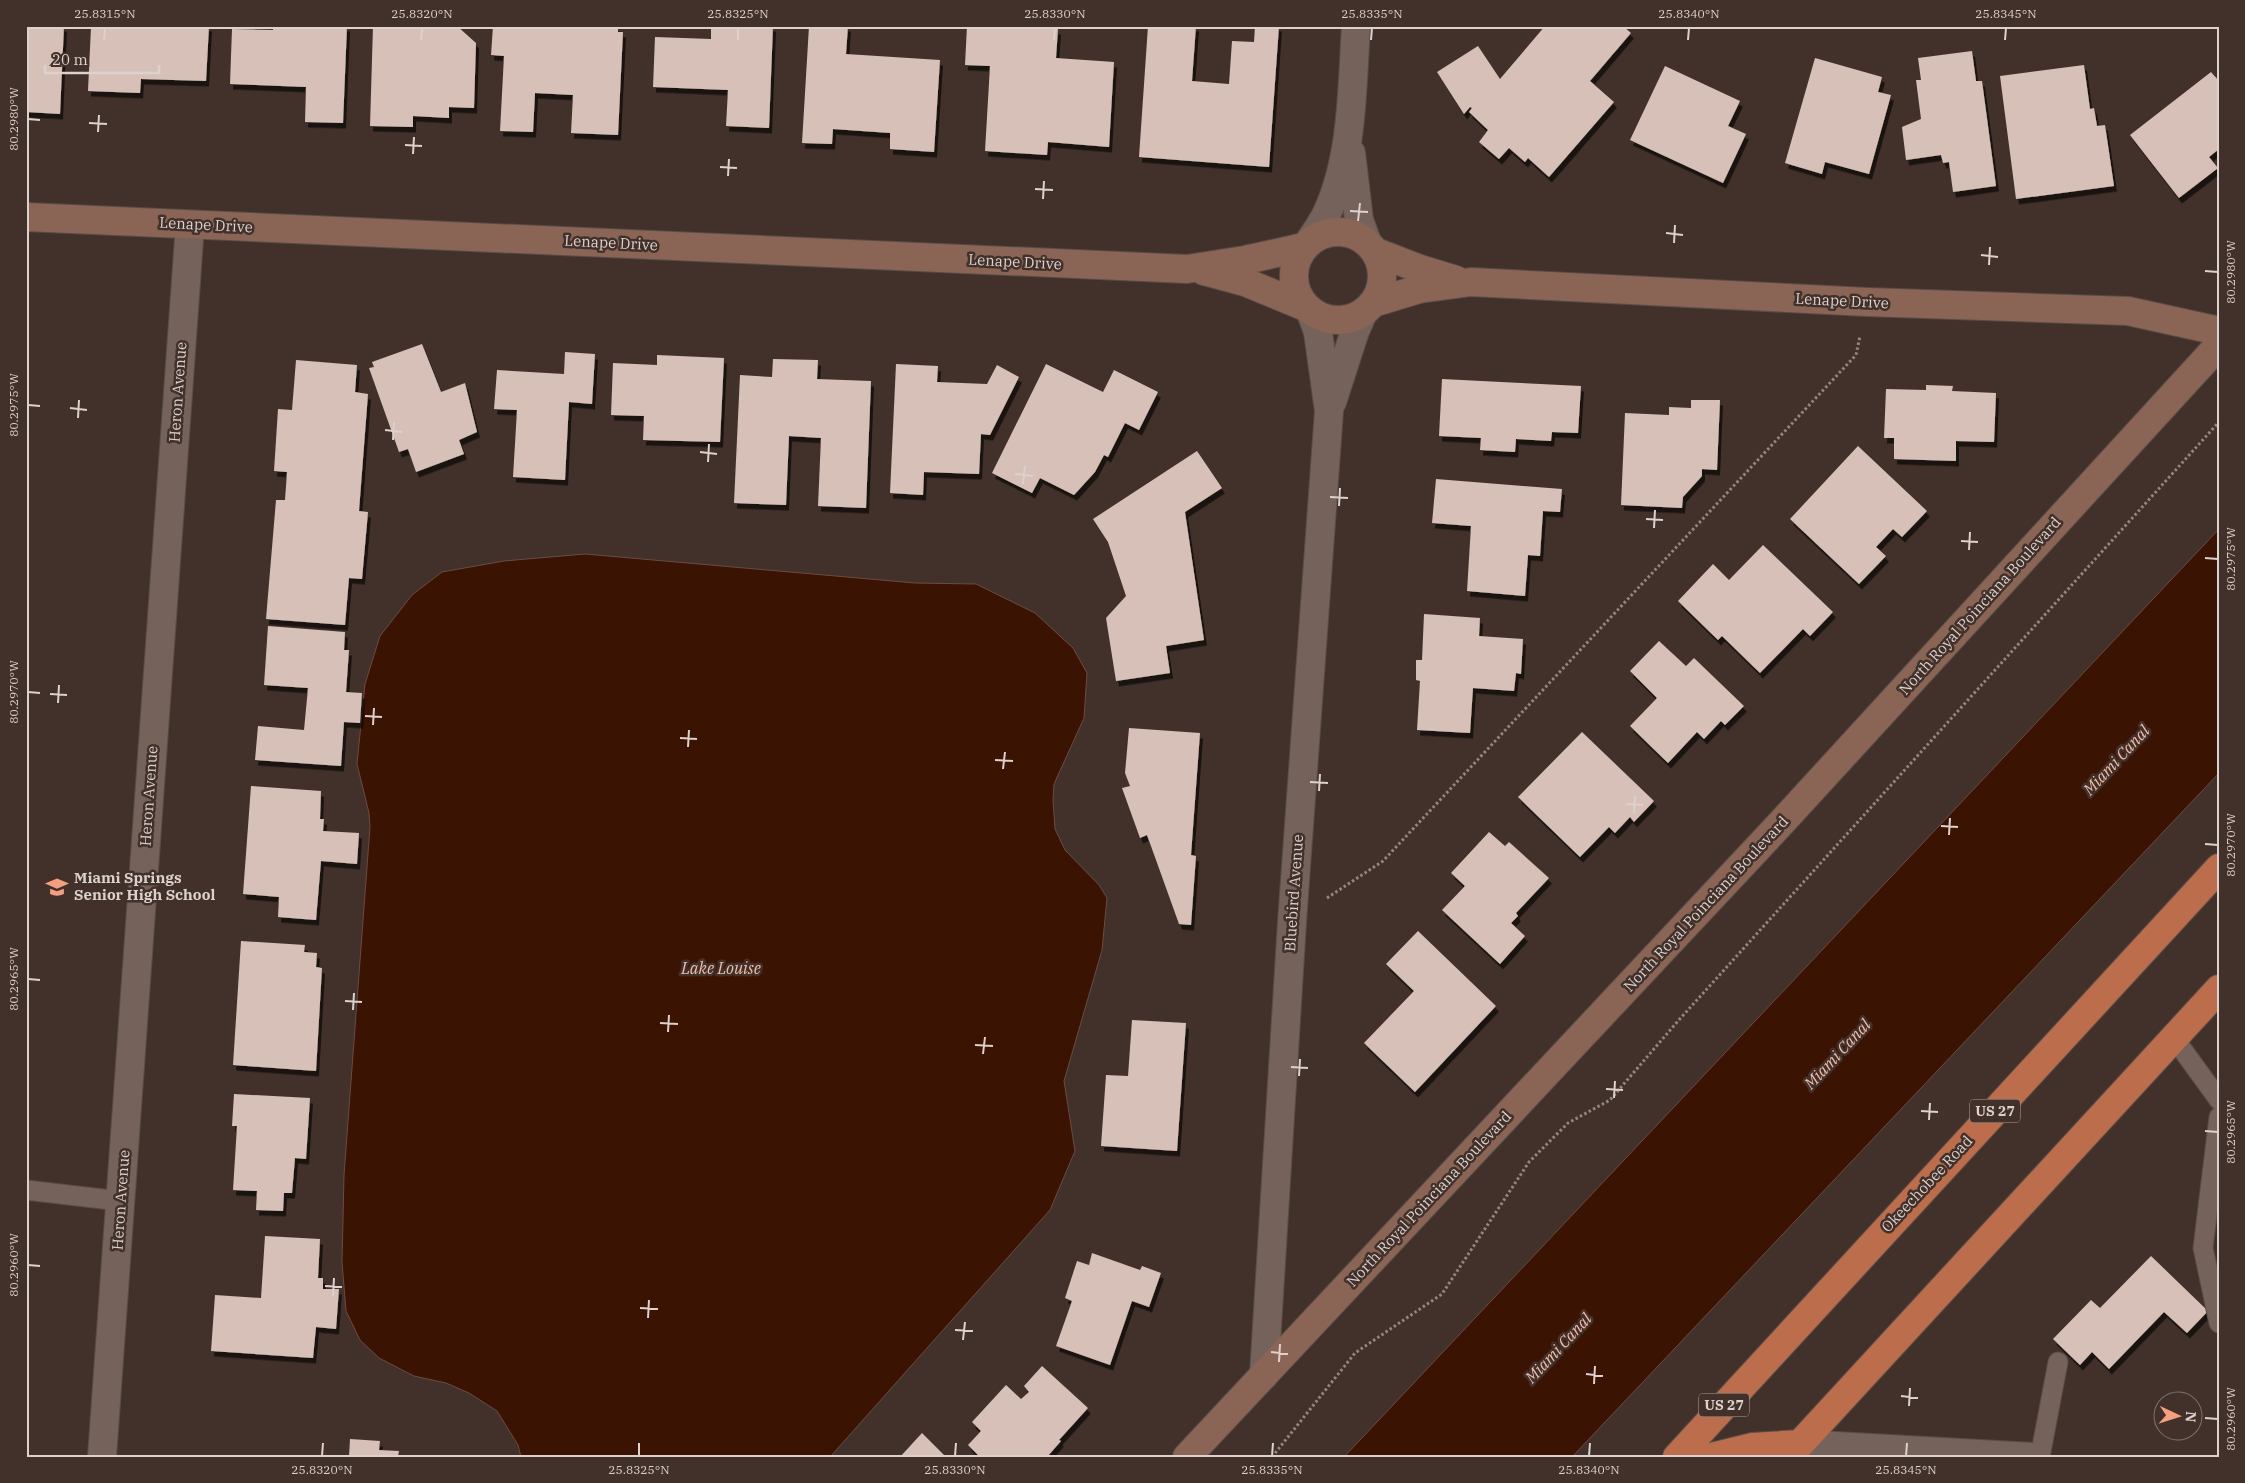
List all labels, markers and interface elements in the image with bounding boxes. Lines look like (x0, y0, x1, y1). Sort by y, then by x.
text: 25.8315°N (74, 6, 136, 21)
text: 25.8320°N (391, 6, 453, 21)
text: 25.8325°N (707, 6, 769, 21)
text: 25.8330°N (1024, 6, 1086, 21)
text: 25.8335°N (1341, 6, 1403, 21)
text: 25.8340°N (1658, 6, 1720, 21)
text: 25.8345°N (1975, 6, 2037, 21)
scale bar (45, 42, 159, 74)
text: 20 m (52, 50, 88, 69)
text: 80.2980°W (6, 87, 21, 151)
street label: Lenape Drive (159, 213, 253, 236)
street label: Lenape Drive (564, 231, 658, 254)
text: 80.2980°W (2223, 240, 2238, 304)
street label: Lenape Drive (968, 250, 1062, 273)
street label: Lenape Drive (1795, 289, 1889, 312)
street label: Heron Avenue (165, 341, 190, 443)
text: 80.2975°W (6, 373, 21, 437)
street label: North Royal Poinciana Boulevard (1895, 513, 2065, 699)
text: 80.2975°W (2223, 527, 2238, 591)
text: 80.2970°W (6, 660, 21, 724)
water label: Miami Canal (2078, 721, 2154, 800)
street label: Heron Avenue (136, 745, 161, 847)
street label: North Royal Poinciana Boulevard (1619, 812, 1792, 995)
text: 80.2970°W (2223, 813, 2238, 877)
street label: Bluebird Avenue (1280, 834, 1307, 952)
place label: Miami Springs Senior High School (74, 868, 215, 904)
school or university icon: Miami Springs Senior High School (44, 874, 70, 900)
text: 80.2965°W (6, 947, 21, 1011)
water label: Lake Louise (680, 958, 761, 978)
water label: Miami Canal (1799, 1015, 1875, 1094)
road number: US 27 (1970, 1100, 2020, 1122)
text: 80.2965°W (2223, 1100, 2238, 1164)
street label: North Royal Poinciana Boulevard (1342, 1107, 1515, 1290)
street label: Okeechobee Road (1877, 1131, 1976, 1236)
street label: Heron Avenue (108, 1149, 133, 1251)
text: 80.2960°W (6, 1233, 21, 1297)
water label: Miami Canal (1520, 1309, 1596, 1388)
text: 80.2960°W (2223, 1387, 2238, 1451)
north arrow (2152, 1390, 2202, 1440)
road number: US 27 (1699, 1394, 1749, 1416)
text: N (2182, 1411, 2200, 1423)
text: 25.8320°N (291, 1462, 353, 1477)
text: 25.8325°N (608, 1462, 670, 1477)
text: 25.8330°N (924, 1462, 986, 1477)
text: 25.8335°N (1241, 1462, 1303, 1477)
text: 25.8340°N (1558, 1462, 1620, 1477)
text: 25.8345°N (1875, 1462, 1937, 1477)

